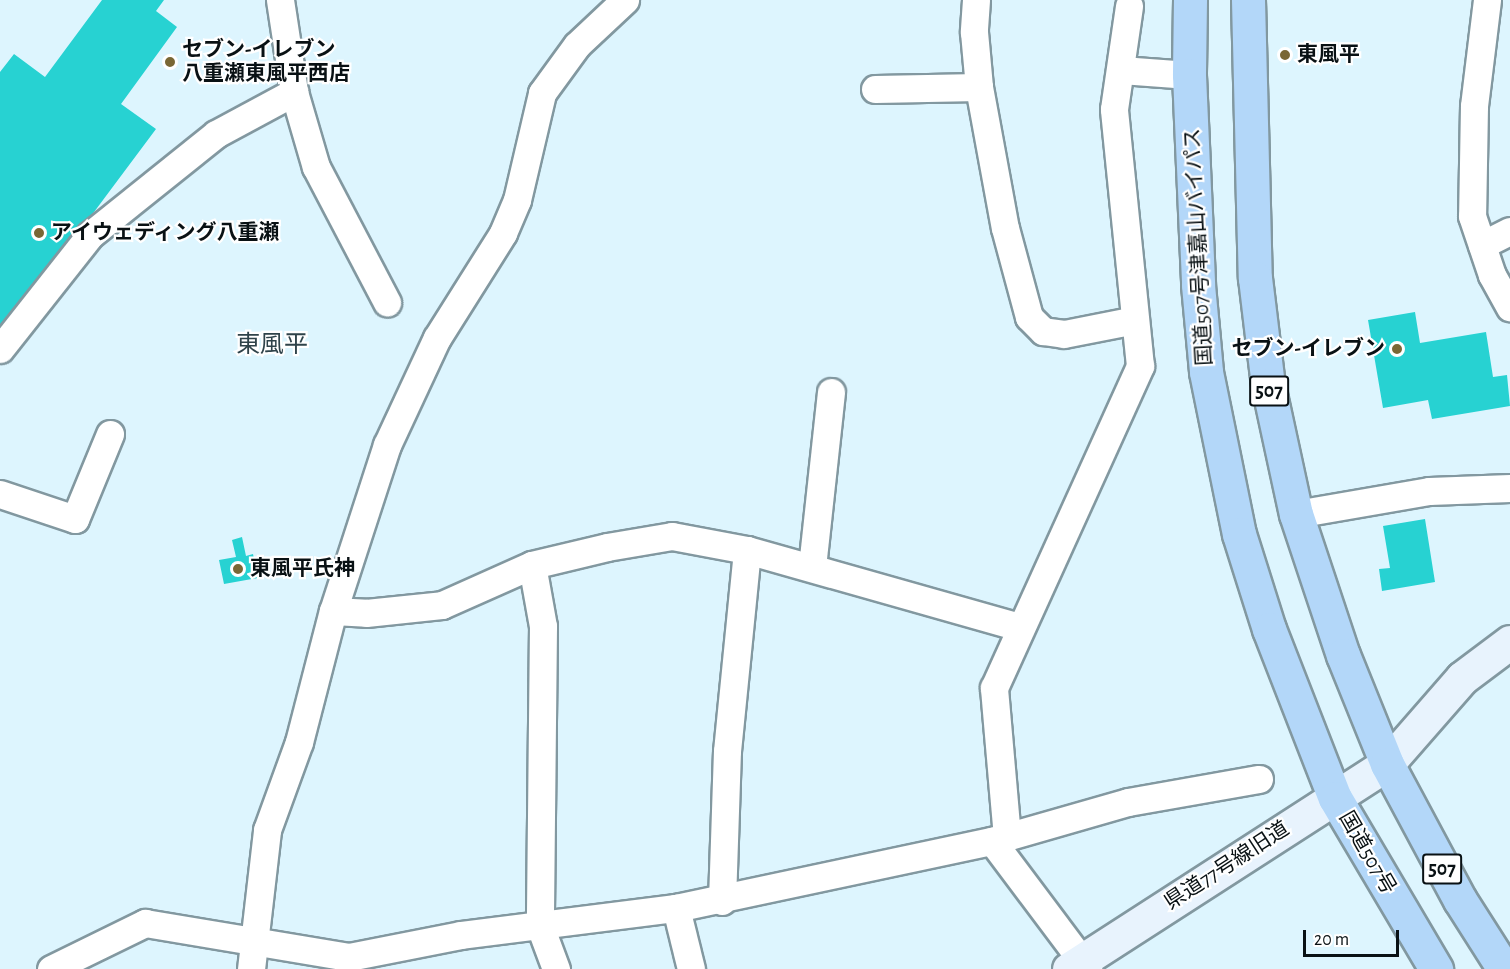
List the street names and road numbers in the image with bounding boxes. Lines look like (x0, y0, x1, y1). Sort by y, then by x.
street label: 国道507号津嘉山バイパス (1180, 127, 1218, 367)
road number: 507 (1248, 374, 1290, 408)
street label: 国道507号 (1333, 807, 1401, 899)
street label: 県道77号線旧道 (1160, 816, 1294, 916)
road number: 507 (1421, 852, 1463, 886)

